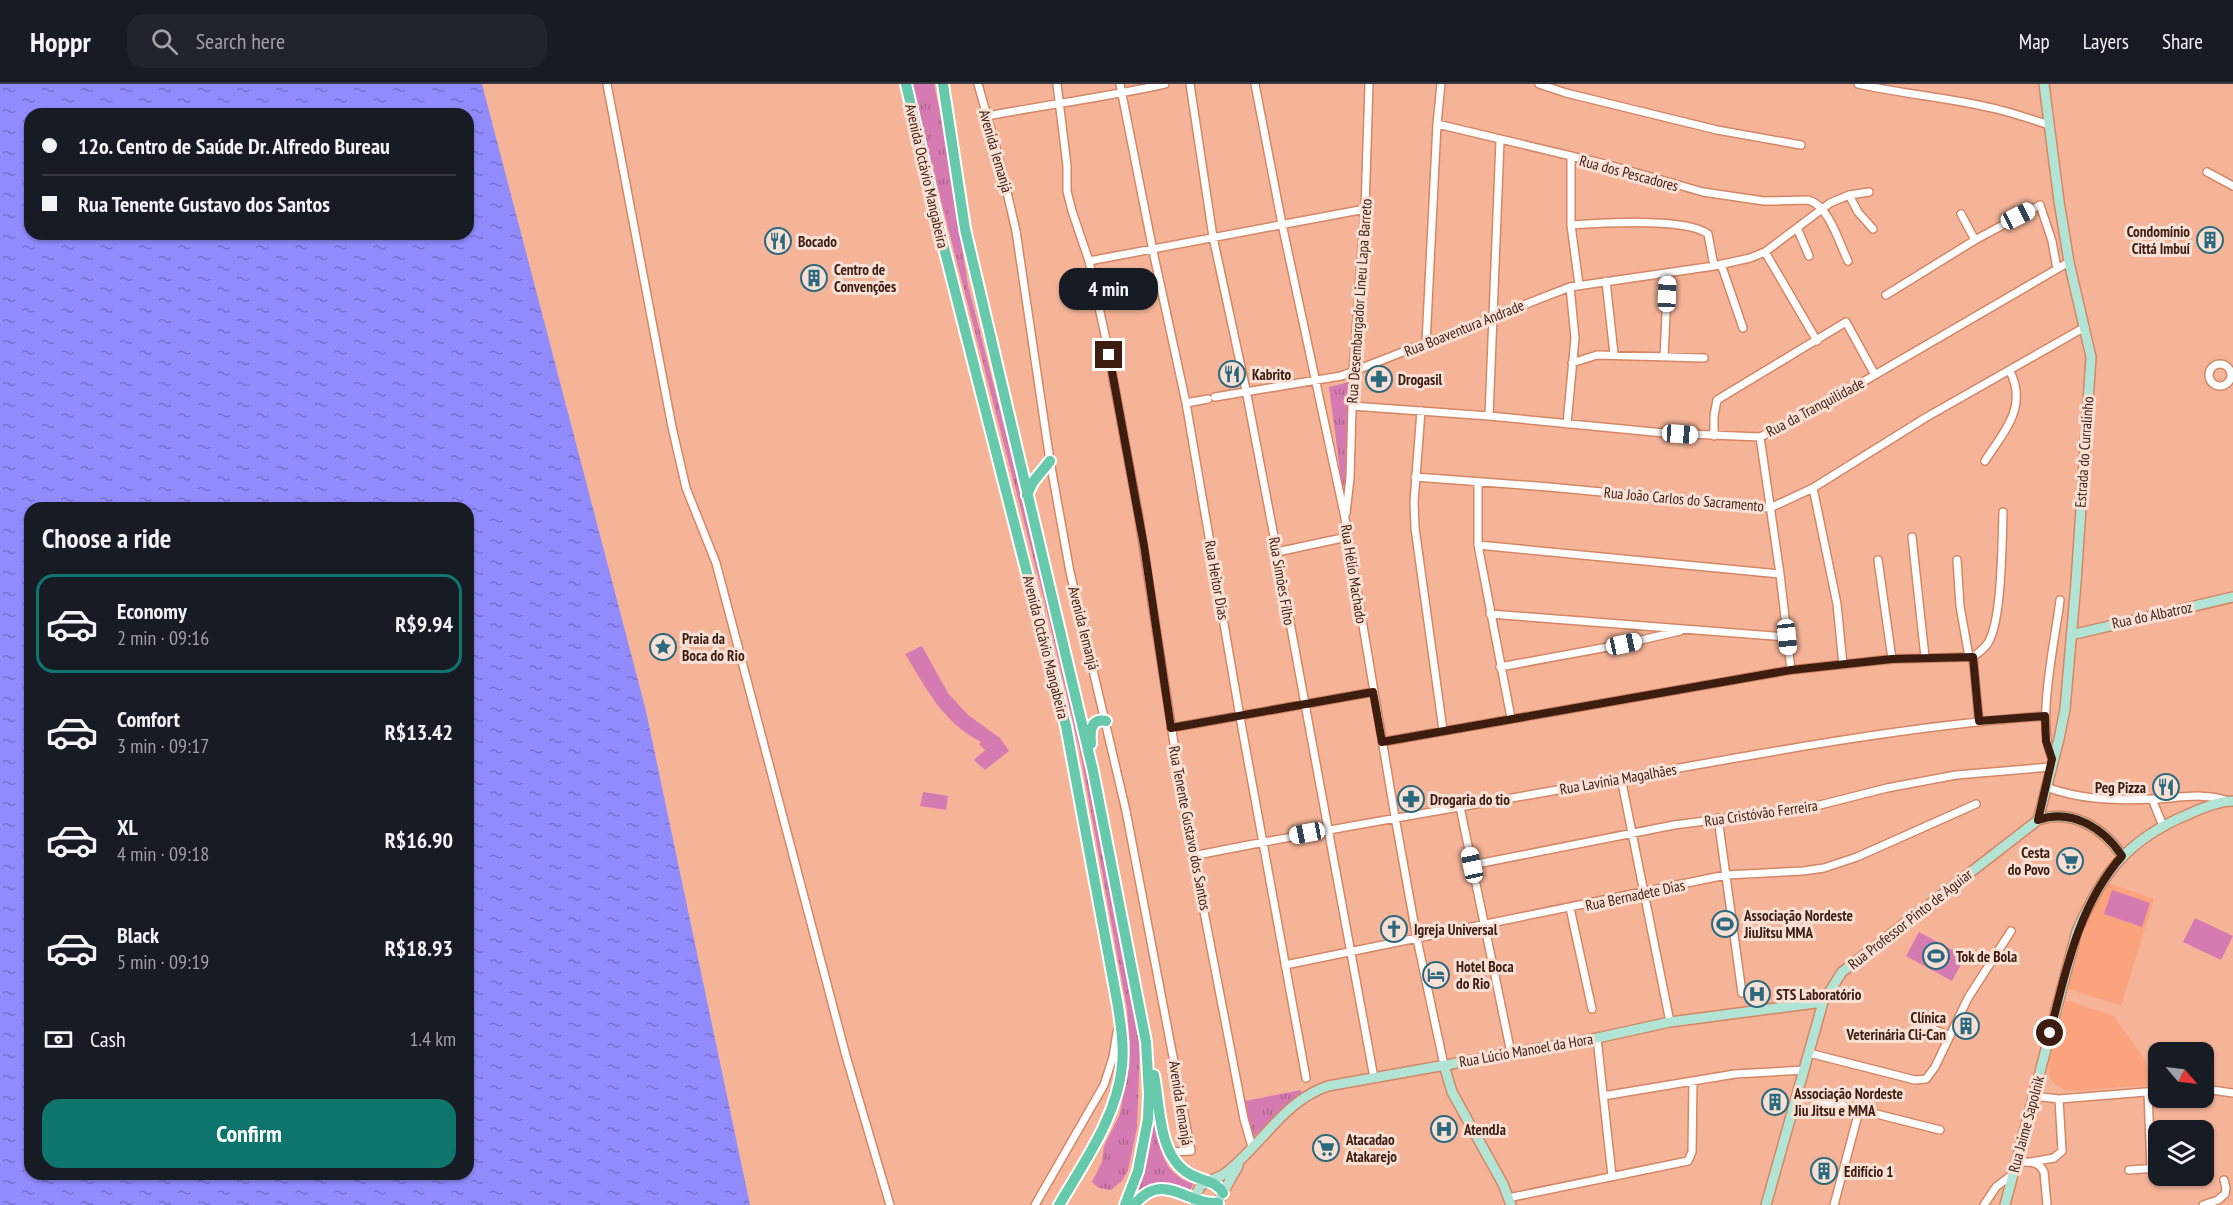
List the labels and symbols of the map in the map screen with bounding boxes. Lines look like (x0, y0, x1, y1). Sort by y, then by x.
street label: Avenida Octávio Mangabeira (901, 102, 953, 250)
street label: Avenida Iemanjá (975, 107, 1017, 195)
street label: Rua dos Pescadores (1578, 151, 1680, 195)
street label: Rua Desembargador Lineu Lapa Barreto (1342, 198, 1376, 404)
car (1998, 200, 2038, 232)
place label: Condomínio Cittá Imbuí (2127, 222, 2191, 258)
building icon: Condomínio Cittá Imbuí (2195, 225, 2225, 255)
restaurant icon: Bocado (763, 226, 793, 256)
place label: Bocado (798, 232, 837, 251)
place label: Centro de Convenções (834, 260, 896, 296)
building icon: Centro de Convenções (799, 263, 829, 293)
callout: 4 min (1060, 268, 1158, 310)
car (1657, 276, 1677, 312)
street label: Rua Boaventura Andrade (1401, 295, 1527, 361)
route end (1095, 341, 1122, 368)
restaurant icon: Kabrito (1217, 359, 1247, 389)
pharmacy icon: Drogasil (1364, 364, 1394, 394)
place label: Kabrito (1252, 365, 1292, 384)
place label: Drogasil (1398, 370, 1443, 389)
street label: Rua da Tranquilidade (1763, 373, 1867, 441)
street label: Estrada do Curralinho (2071, 396, 2097, 508)
car (1661, 424, 1699, 444)
street label: Rua João Carlos do Sacramento (1603, 483, 1765, 515)
street label: Rua Hélio Machado (1337, 523, 1371, 625)
street label: Rua Simões Filho (1265, 535, 1299, 627)
street label: Rua Heitor Dias (1201, 539, 1233, 621)
street label: Avenida Octávio Mangabeira (1019, 573, 1073, 721)
street label: Avenida Iemanjá (1064, 584, 1104, 672)
street label: Rua do Albatroz (2110, 597, 2194, 633)
car (1776, 618, 1798, 656)
place label: Praia da Boca do Rio (682, 629, 745, 665)
car (1605, 631, 1643, 657)
place icon: Praia da Boca do Rio (648, 632, 678, 662)
street label: Rua Tenente Gustavo dos Santos (1165, 744, 1215, 912)
street label: Rua Lavínia Magalhães (1558, 759, 1678, 799)
restaurant icon: Peg Pizza (2151, 772, 2181, 802)
place label: Peg Pizza (2095, 778, 2146, 797)
pharmacy icon: Drogaria do tio (1396, 784, 1426, 814)
place label: Drogaria do tio (1430, 790, 1510, 809)
street label: Rua Cristóvão Ferreira (1703, 796, 1819, 830)
car (1288, 821, 1326, 845)
place label: Cesta do Povo (2008, 843, 2050, 879)
car (1459, 846, 1485, 884)
supermarket icon: Cesta do Povo (2055, 846, 2085, 876)
street label: Rua Professor Pinto de Aguiar (1844, 864, 1977, 973)
street label: Rua Bernadete Dias (1584, 875, 1686, 915)
place label: Associação Nordeste JiuJitsu MMA (1743, 906, 1853, 942)
sports icon: Associação Nordeste JiuJitsu MMA (1710, 909, 1740, 939)
church icon: Igreja Universal (1379, 914, 1409, 944)
place label: Igreja Universal (1414, 920, 1498, 939)
sports icon: Tok de Bola (1921, 941, 1951, 971)
place label: Tok de Bola (1956, 947, 2017, 966)
place label: Hotel Boca do Rio (1456, 957, 1514, 993)
hotel icon: Hotel Boca do Rio (1421, 960, 1451, 990)
hospital icon: STS Laboratório (1742, 979, 1772, 1009)
place label: STS Laboratório (1776, 985, 1862, 1004)
place label: Clínica Veterinária Cli-Can (1846, 1008, 1946, 1044)
building icon: Clínica Veterinária Cli-Can (1951, 1011, 1981, 1041)
route start (2036, 1019, 2063, 1046)
street label: Rua Lúcio Manoel da Hora (1458, 1029, 1594, 1071)
north arrow (2148, 1042, 2214, 1108)
street label: Avenida Iemanjá (1165, 1059, 1197, 1147)
street label: Rua Jaime Sapolnik (2004, 1073, 2048, 1175)
place label: Associação Nordeste Jiu Jitsu e MMA (1793, 1084, 1903, 1120)
building icon: Associação Nordeste Jiu Jitsu e MMA (1760, 1087, 1790, 1117)
hospital icon: AtendJa (1429, 1114, 1459, 1144)
place label: AtendJa (1463, 1120, 1506, 1139)
place label: Atacadao Atakarejo (1345, 1130, 1397, 1166)
supermarket icon: Atacadao Atakarejo (1311, 1133, 1341, 1163)
building icon: Edifício 1 (1809, 1156, 1839, 1186)
place label: Edifício 1 (1844, 1162, 1893, 1181)

